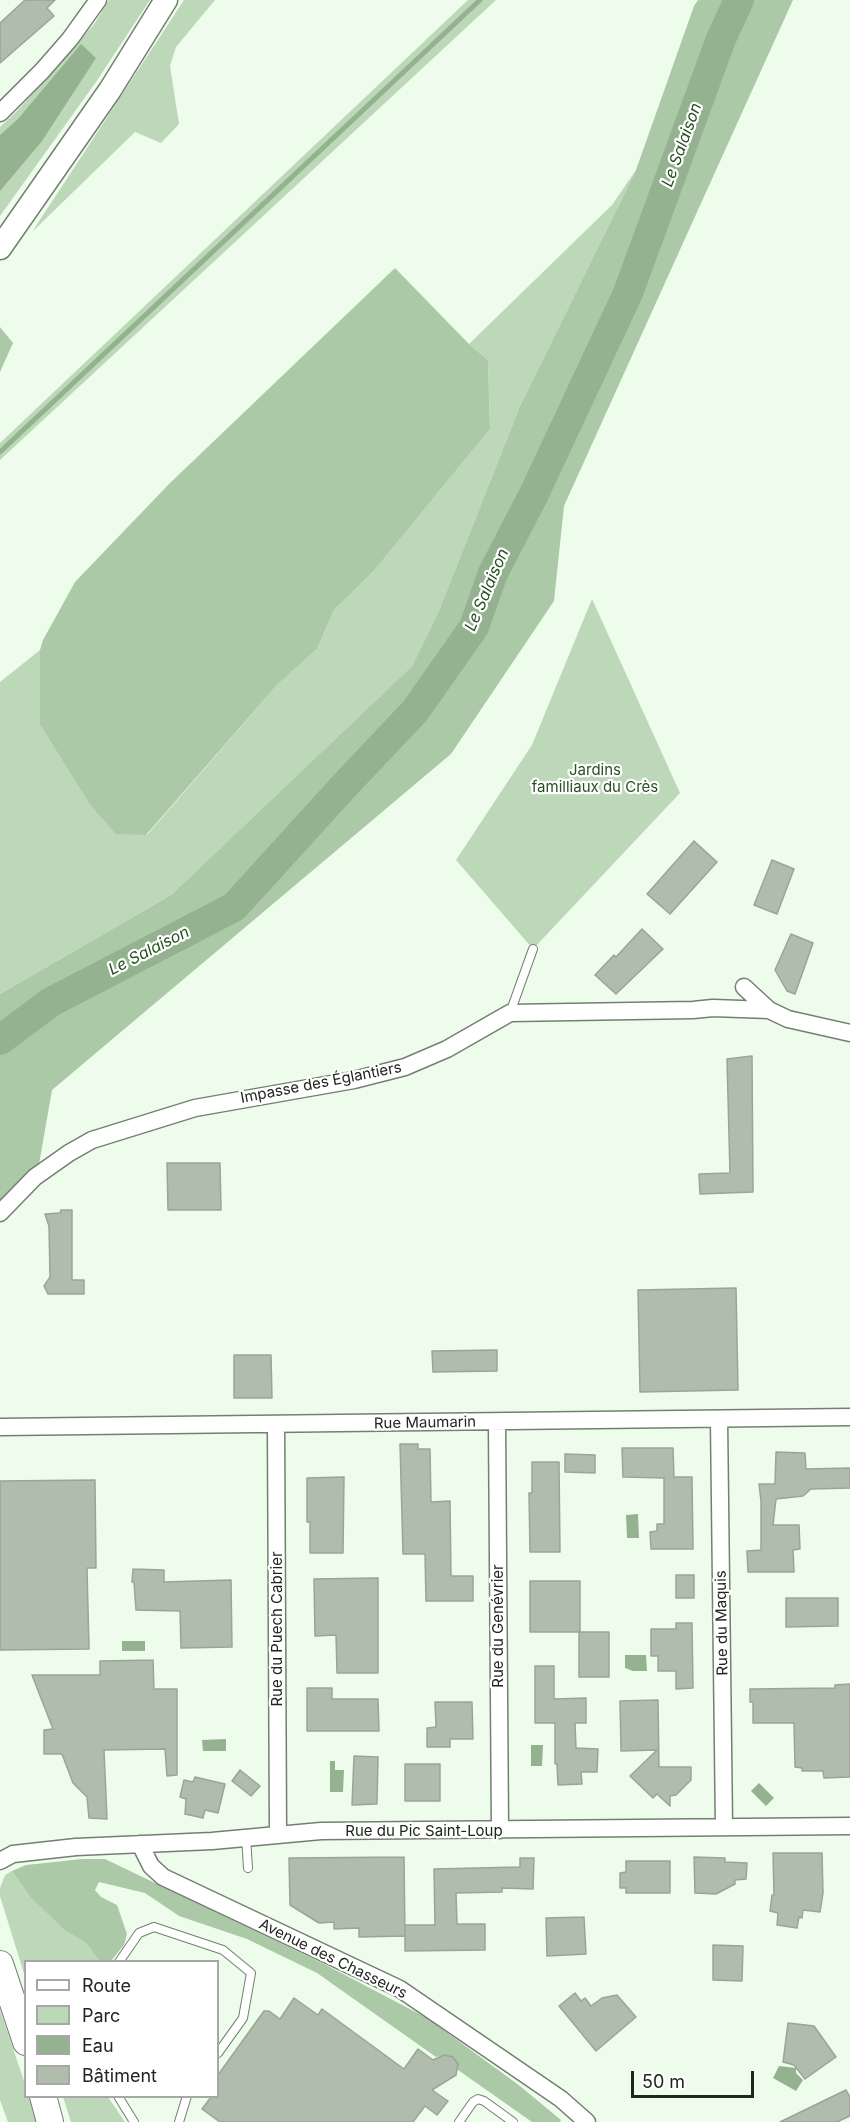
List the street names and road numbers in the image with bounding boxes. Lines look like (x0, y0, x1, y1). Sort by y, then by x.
street label: Impasse des Églantiers (239, 1059, 403, 1107)
street label: Rue Maumarin (374, 1413, 476, 1433)
street label: Rue du Puech Cabrier (268, 1551, 286, 1707)
street label: Rue du Genévrier (489, 1564, 507, 1688)
street label: Rue du Maquis (712, 1570, 732, 1676)
street label: Rue du Pic Saint-Loup (345, 1822, 503, 1840)
street label: Avenue des Chasseurs (256, 1915, 410, 2003)

